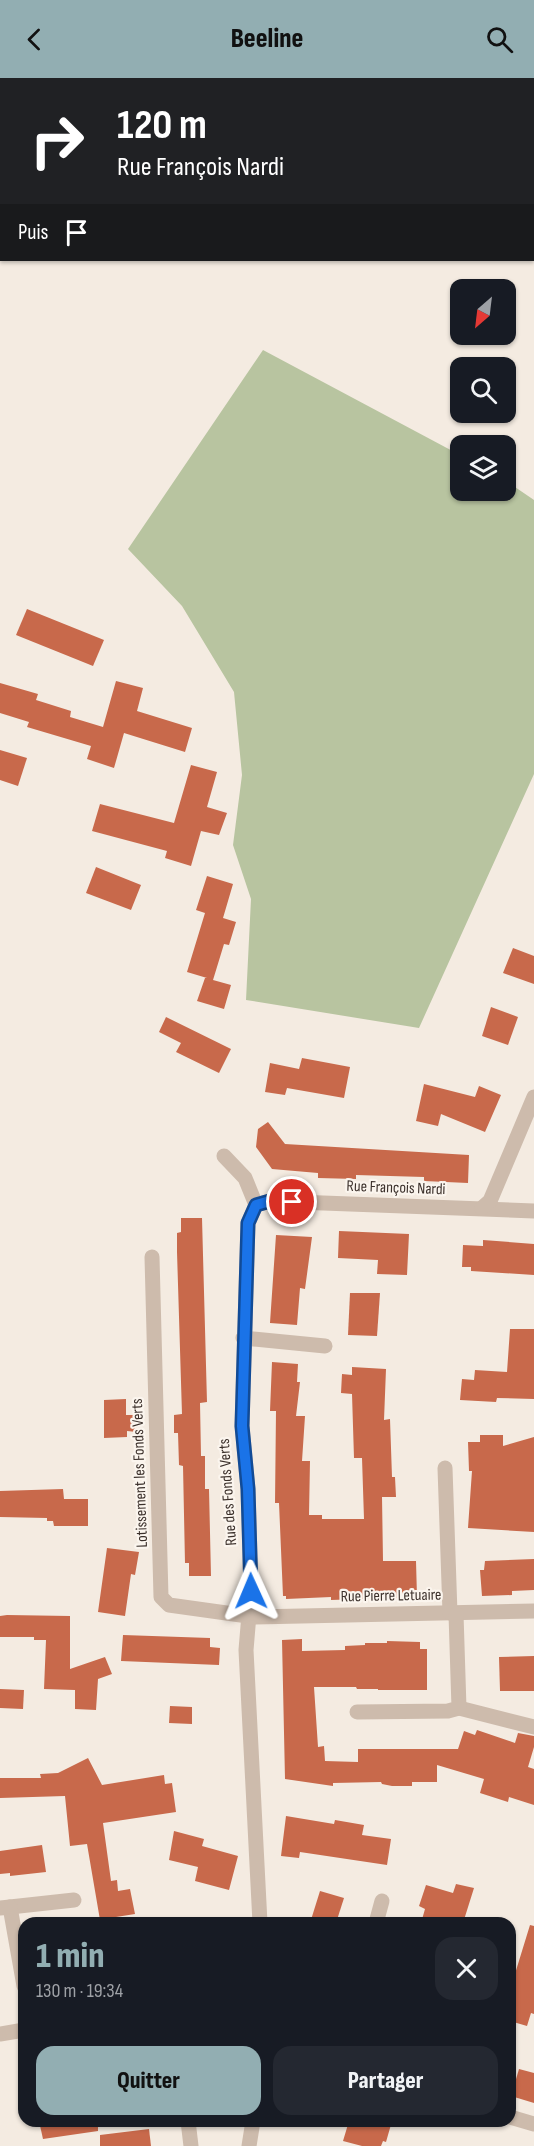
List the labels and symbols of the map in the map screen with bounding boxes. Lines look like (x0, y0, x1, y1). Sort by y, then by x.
north arrow (450, 279, 516, 345)
pin (266, 1176, 317, 1227)
street label: Rue François Nardi (346, 1177, 446, 1199)
street label: Lotissement les Fonds Verts (128, 1398, 152, 1548)
street label: Rue des Fonds Verts (215, 1438, 241, 1546)
position arrow (219, 1559, 283, 1623)
street label: Rue Pierre Letuaire (340, 1586, 442, 1606)

